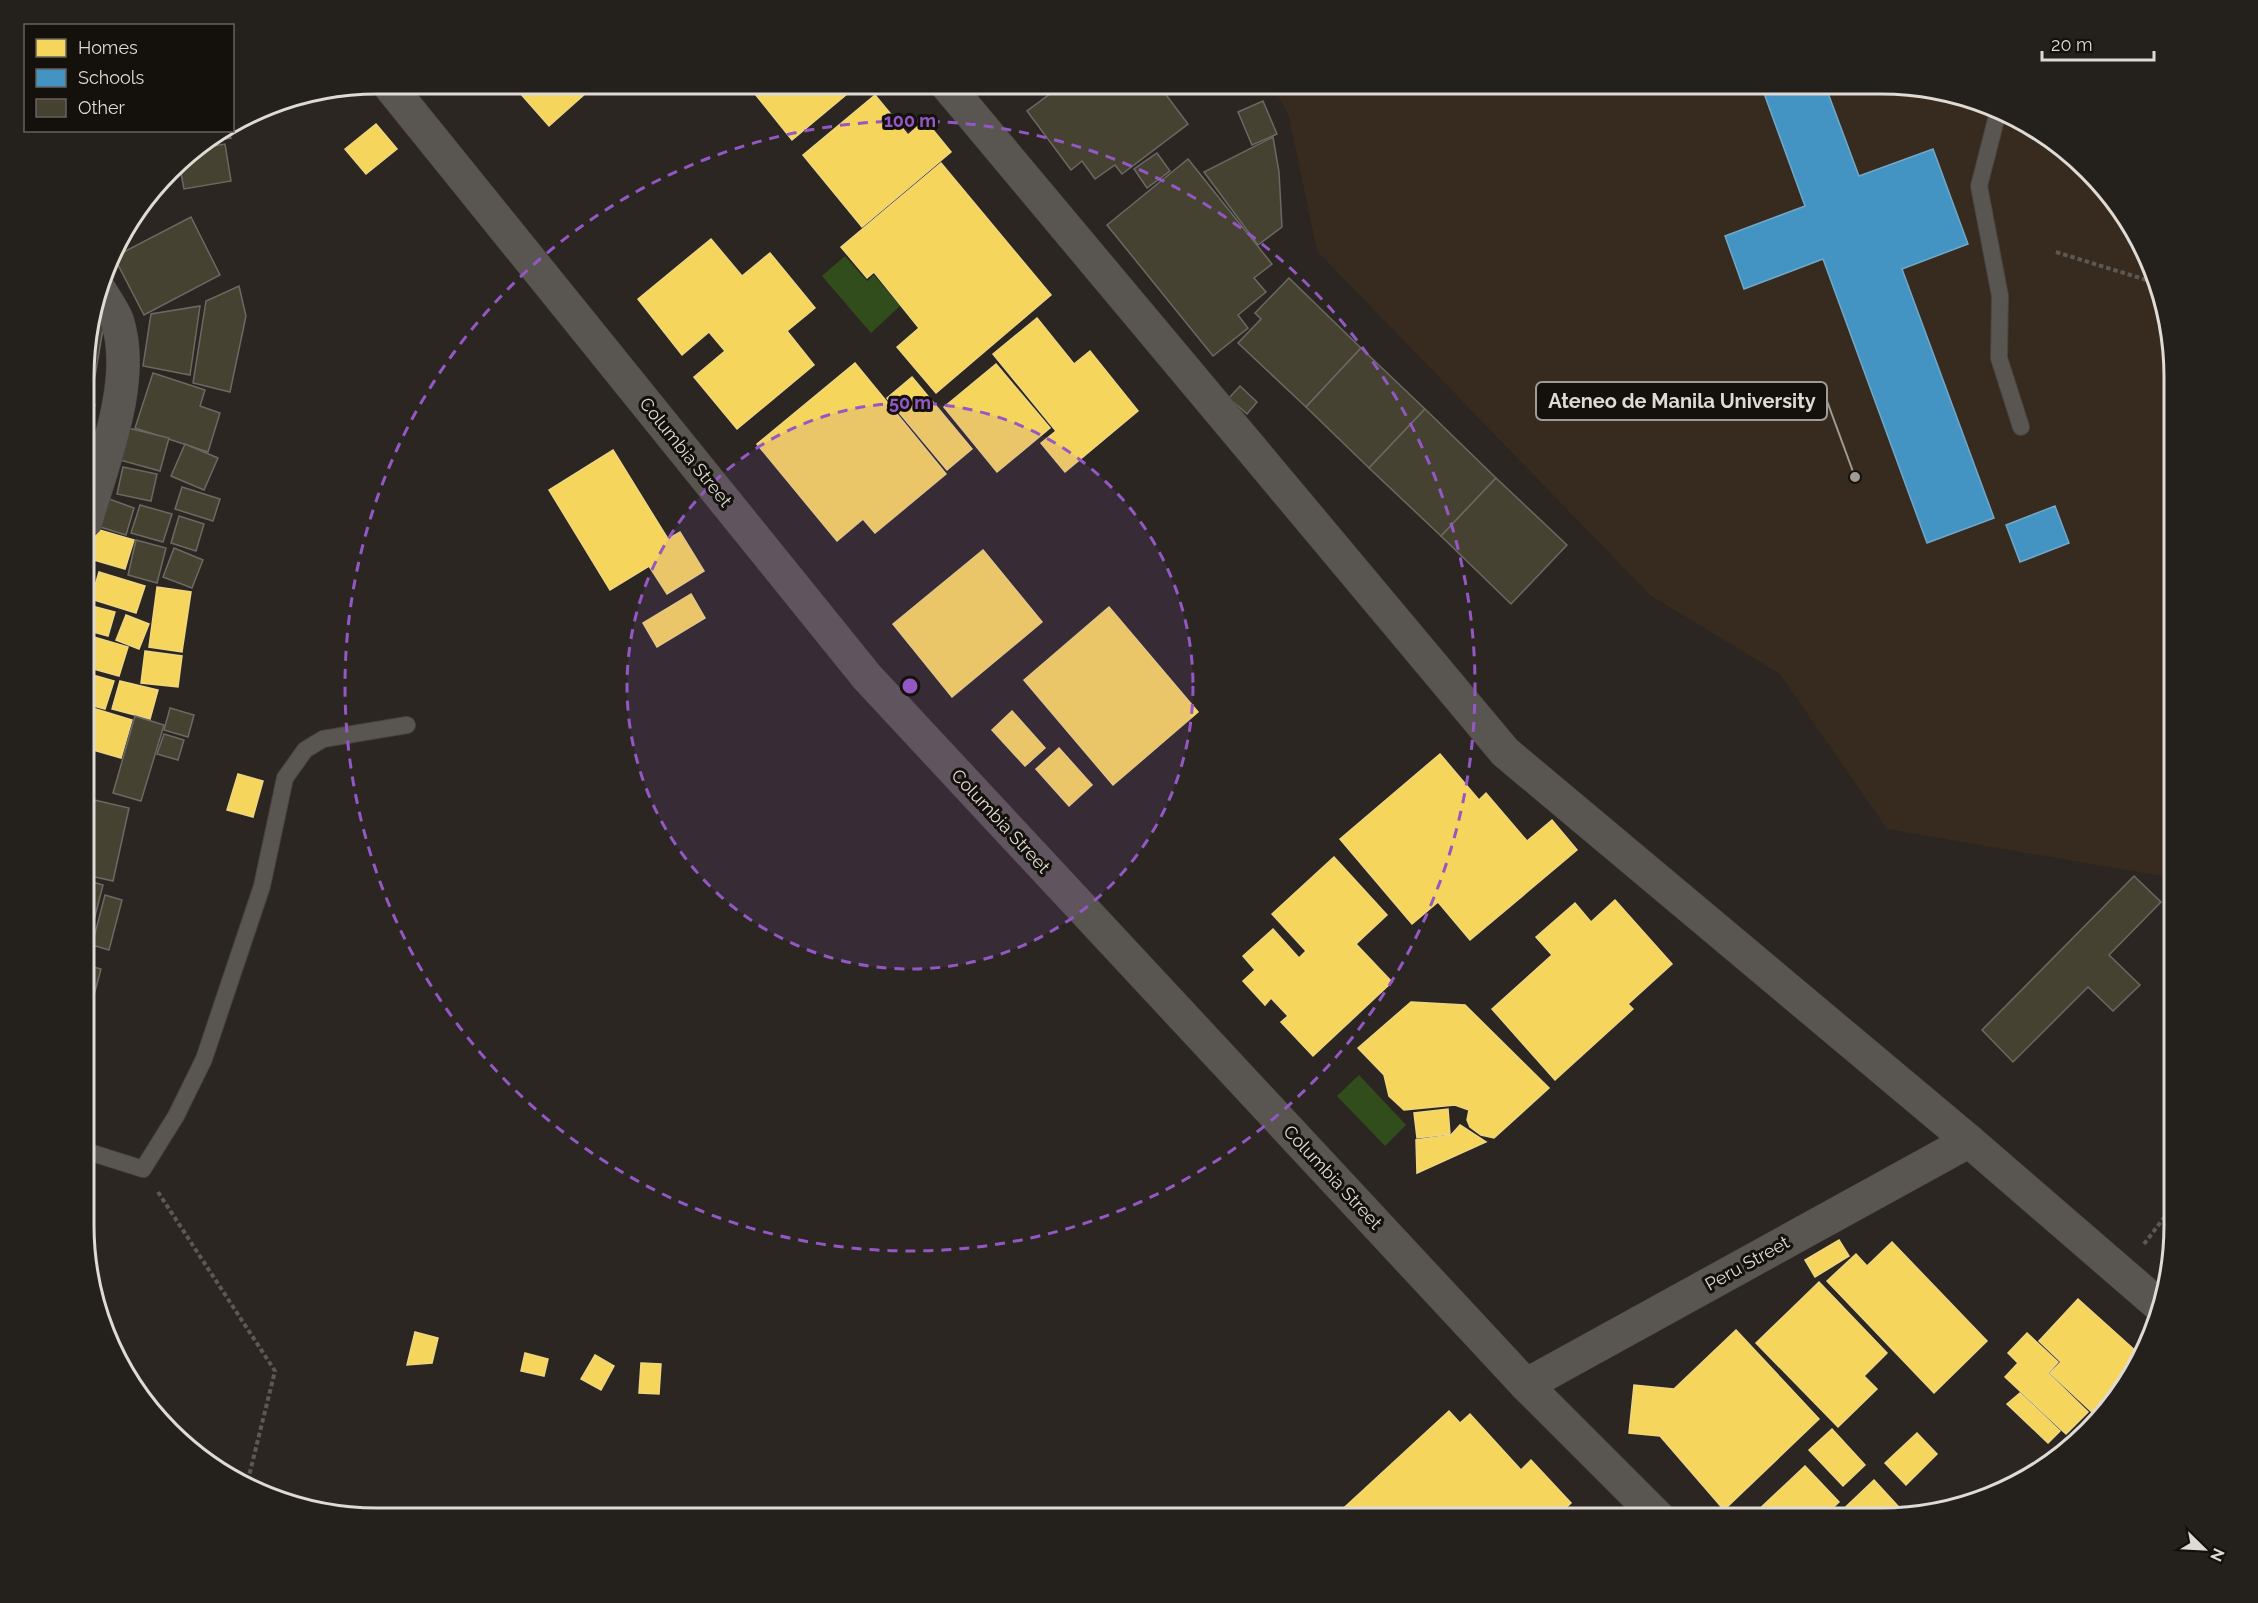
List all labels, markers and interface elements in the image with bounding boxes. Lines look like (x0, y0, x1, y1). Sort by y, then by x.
legend (24, 24, 234, 132)
scale bar (2042, 24, 2154, 62)
text: 20 m (2051, 34, 2093, 55)
text: Homes (78, 37, 138, 58)
text: Schools (78, 67, 145, 88)
text: Other (78, 97, 126, 118)
text: 100 m (884, 110, 936, 131)
callout: Ateneo de Manila University (1536, 382, 1827, 420)
text: Ateneo de Manila University (1548, 389, 1816, 413)
text: 50 m (889, 392, 931, 413)
street label: Columbia Street (636, 393, 736, 511)
centre of rings (900, 676, 920, 696)
street label: Columbia Street (947, 765, 1055, 877)
street label: Columbia Street (1279, 1121, 1387, 1233)
street label: Peru Street (1701, 1231, 1793, 1295)
north arrow (2174, 1519, 2234, 1579)
text: N (2206, 1545, 2228, 1564)

